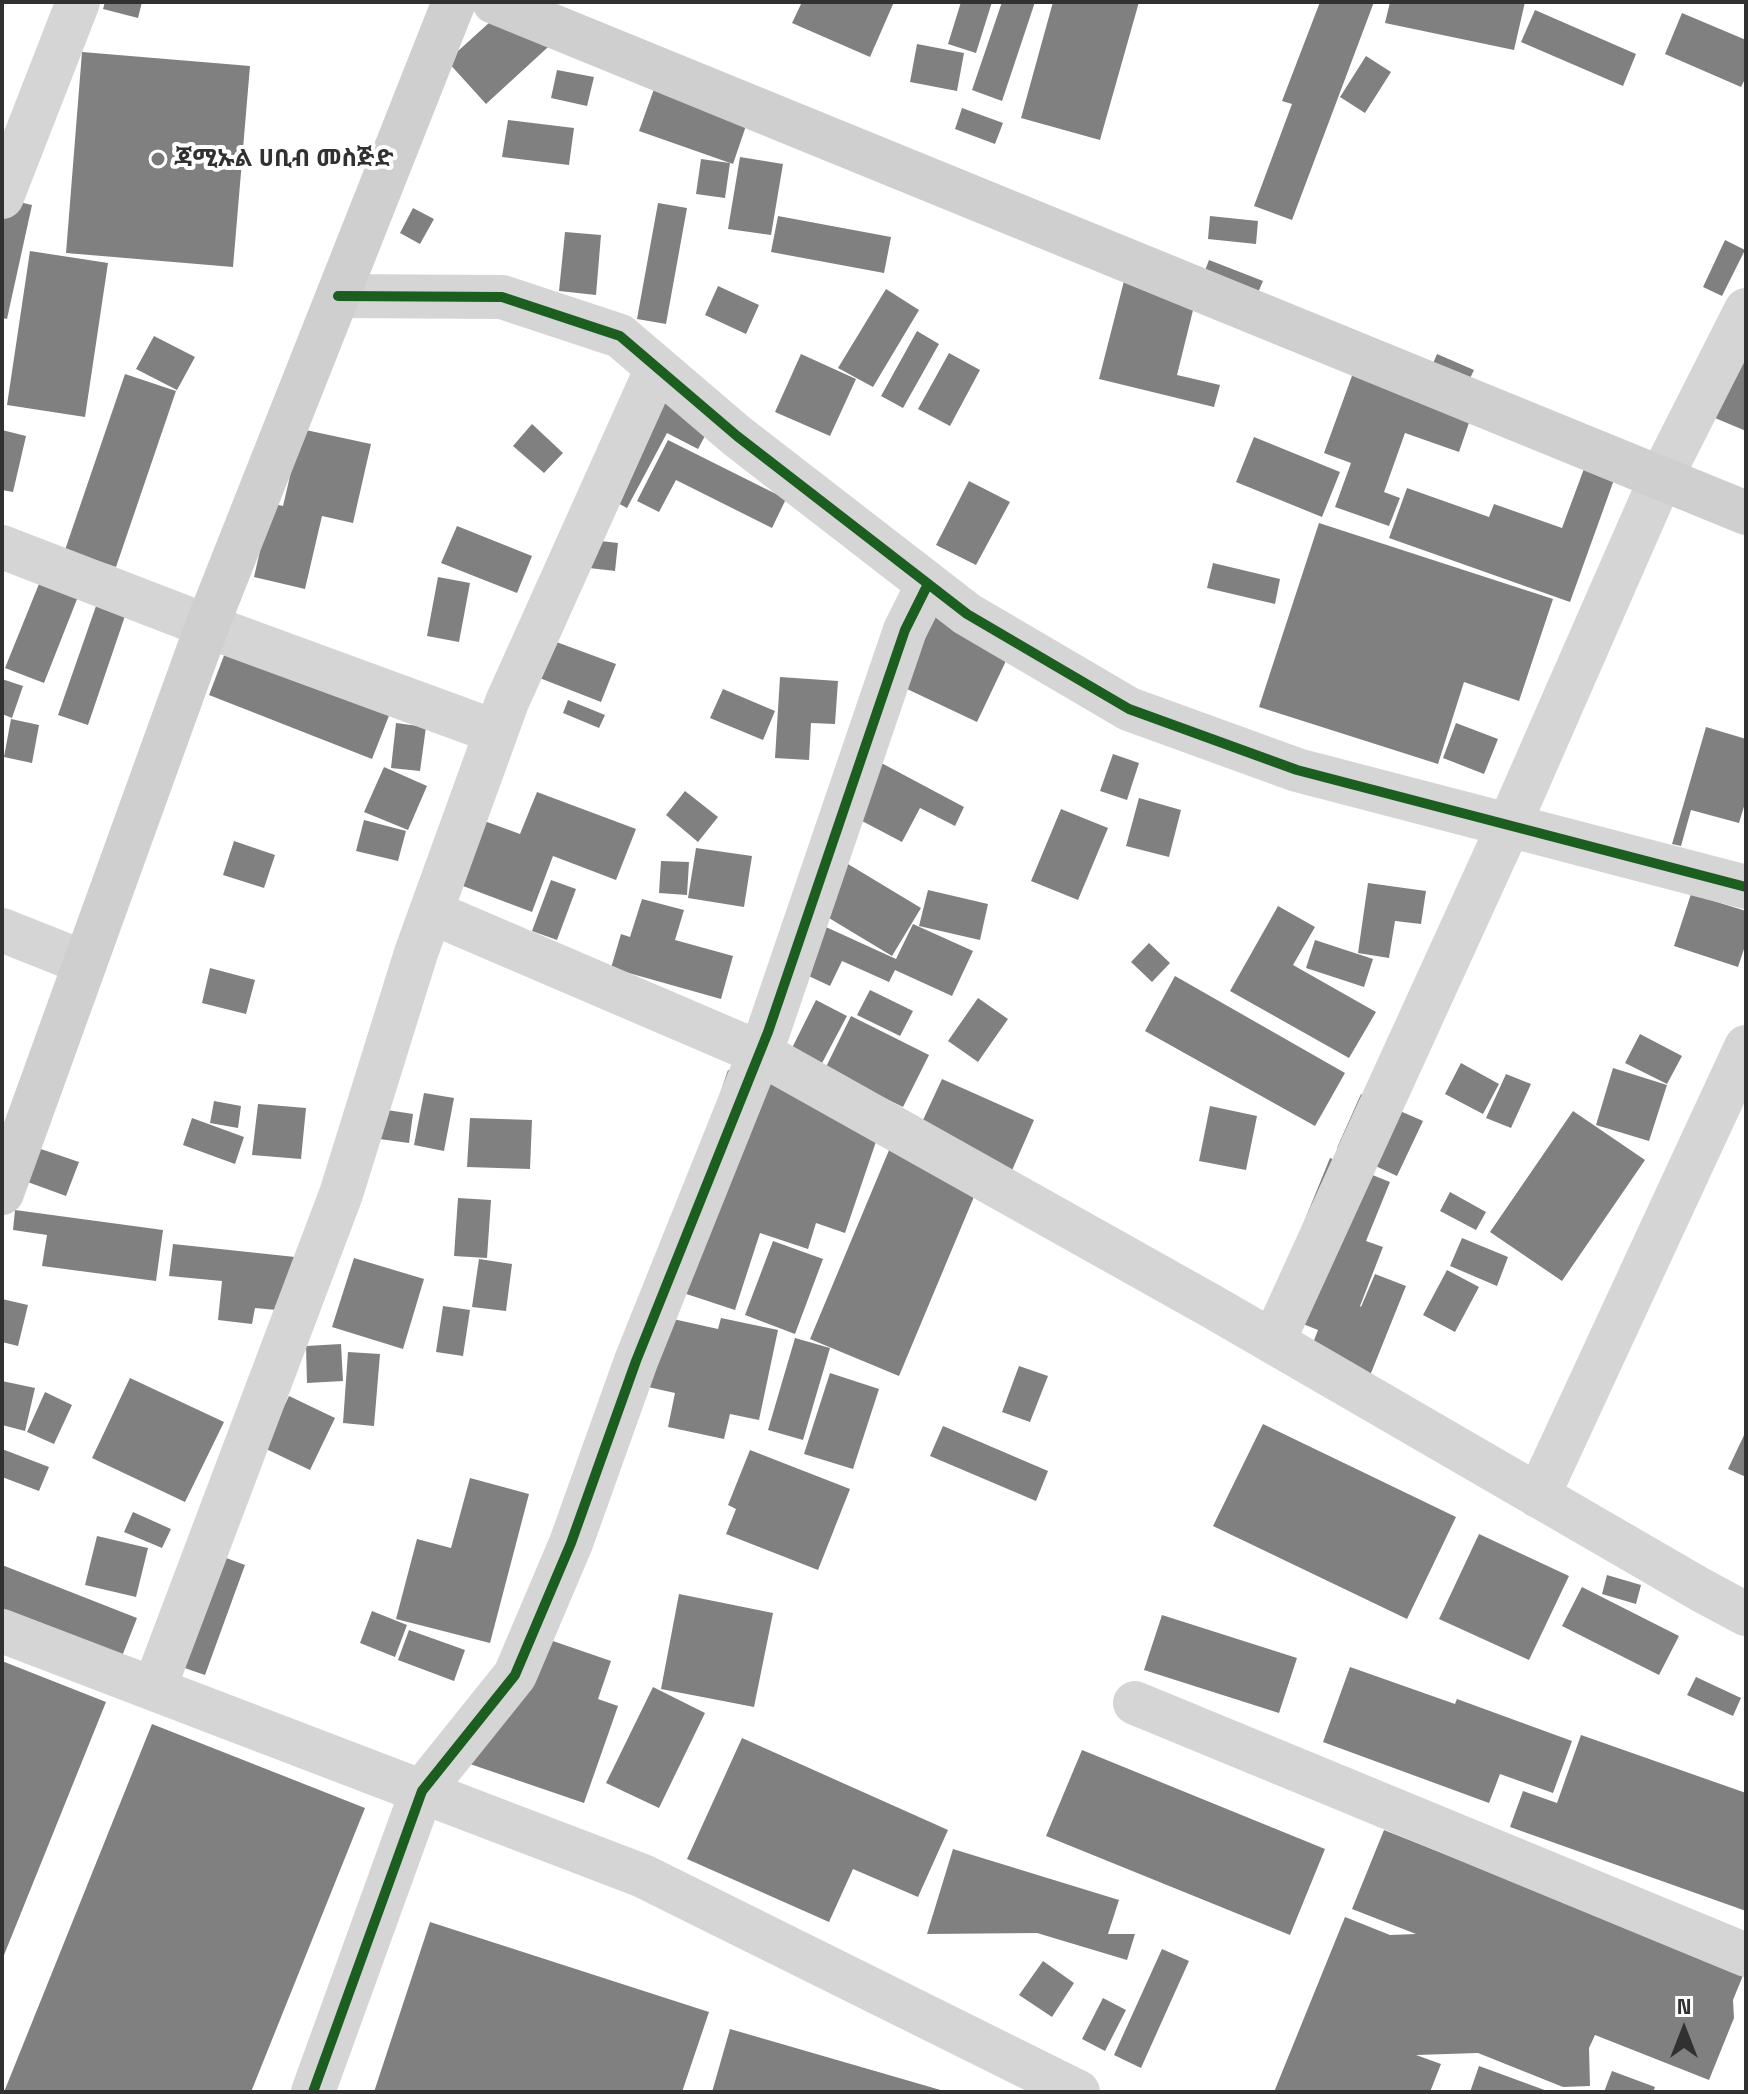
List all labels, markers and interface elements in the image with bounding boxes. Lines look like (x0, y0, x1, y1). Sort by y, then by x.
place label: ጃሚኡል ሀቢብ መስጅድ (174, 145, 394, 173)
marker: ጃሚኡል ሀቢብ መስጅድ (149, 150, 167, 168)
north arrow (1644, 1990, 1724, 2070)
text: N (1677, 1992, 1691, 2020)

